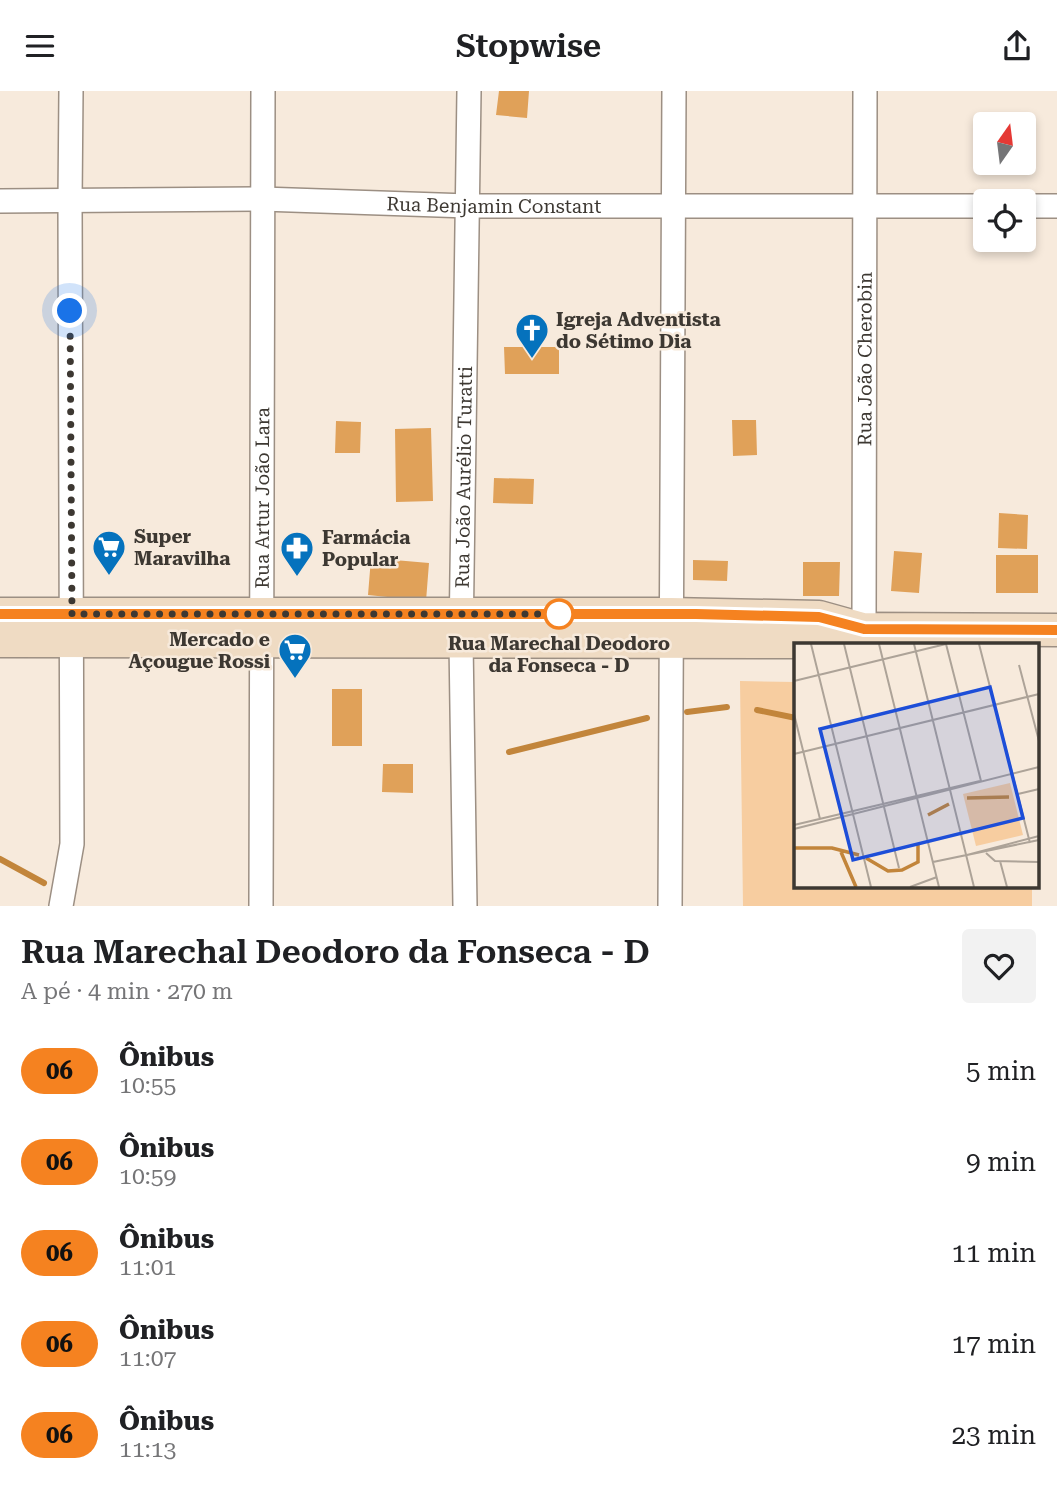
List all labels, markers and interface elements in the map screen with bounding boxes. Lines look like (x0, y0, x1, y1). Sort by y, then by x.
icon: menu (21, 27, 59, 65)
text: Stopwise (456, 27, 601, 65)
icon: share (998, 27, 1036, 65)
north arrow (973, 112, 1036, 175)
map controls (973, 112, 1036, 252)
button: locate (973, 189, 1036, 252)
street label: Rua Benjamin Constant (386, 192, 601, 218)
street label: Rua João Cherobin (853, 272, 877, 446)
your location (52, 293, 87, 328)
place label: Igreja Adventista do Sétimo Dia (556, 308, 721, 353)
church icon: Igreja Adventista do Sétimo Dia (513, 311, 551, 360)
street label: Rua João Aurélio Turatti (451, 366, 477, 588)
street label: Rua Artur João Lara (251, 407, 274, 589)
place label: Super Maravilha (134, 525, 230, 570)
place label: Farmácia Popular (322, 526, 410, 571)
supermarket icon: Super Maravilha (90, 528, 128, 577)
pharmacy icon: Farmácia Popular (278, 529, 316, 578)
marker: Rua Marechal Deodoro da Fonseca - D (544, 599, 574, 629)
place label: Mercado e Açougue Rossi (129, 628, 270, 673)
supermarket icon: Mercado e Açougue Rossi (276, 631, 314, 680)
place label: Rua Marechal Deodoro da Fonseca - D (448, 632, 670, 677)
inset map (794, 643, 1040, 888)
button: heart (962, 929, 1036, 1003)
text: Rua Marechal Deodoro da Fonseca - D (21, 932, 650, 971)
text: A pé · 4 min · 270 m (21, 978, 233, 1005)
text: Ônibus (119, 1042, 214, 1072)
text: 5 min (966, 1056, 1036, 1086)
text: 06 (46, 1057, 73, 1085)
text: 10:55 (119, 1072, 176, 1099)
text: Ônibus (119, 1133, 214, 1163)
text: 9 min (966, 1147, 1036, 1177)
text: 06 (46, 1148, 73, 1176)
text: 10:59 (119, 1163, 176, 1190)
text: Ônibus (119, 1224, 214, 1254)
text: 11 min (952, 1238, 1036, 1268)
text: 06 (46, 1239, 73, 1267)
text: 11:01 (119, 1254, 176, 1281)
text: Ônibus (119, 1315, 214, 1345)
text: 17 min (952, 1329, 1036, 1359)
text: 06 (46, 1330, 73, 1358)
text: 11:07 (119, 1345, 176, 1372)
text: Ônibus (119, 1406, 214, 1436)
text: 23 min (952, 1420, 1036, 1450)
text: 06 (46, 1421, 73, 1449)
text: 11:13 (119, 1436, 176, 1463)

